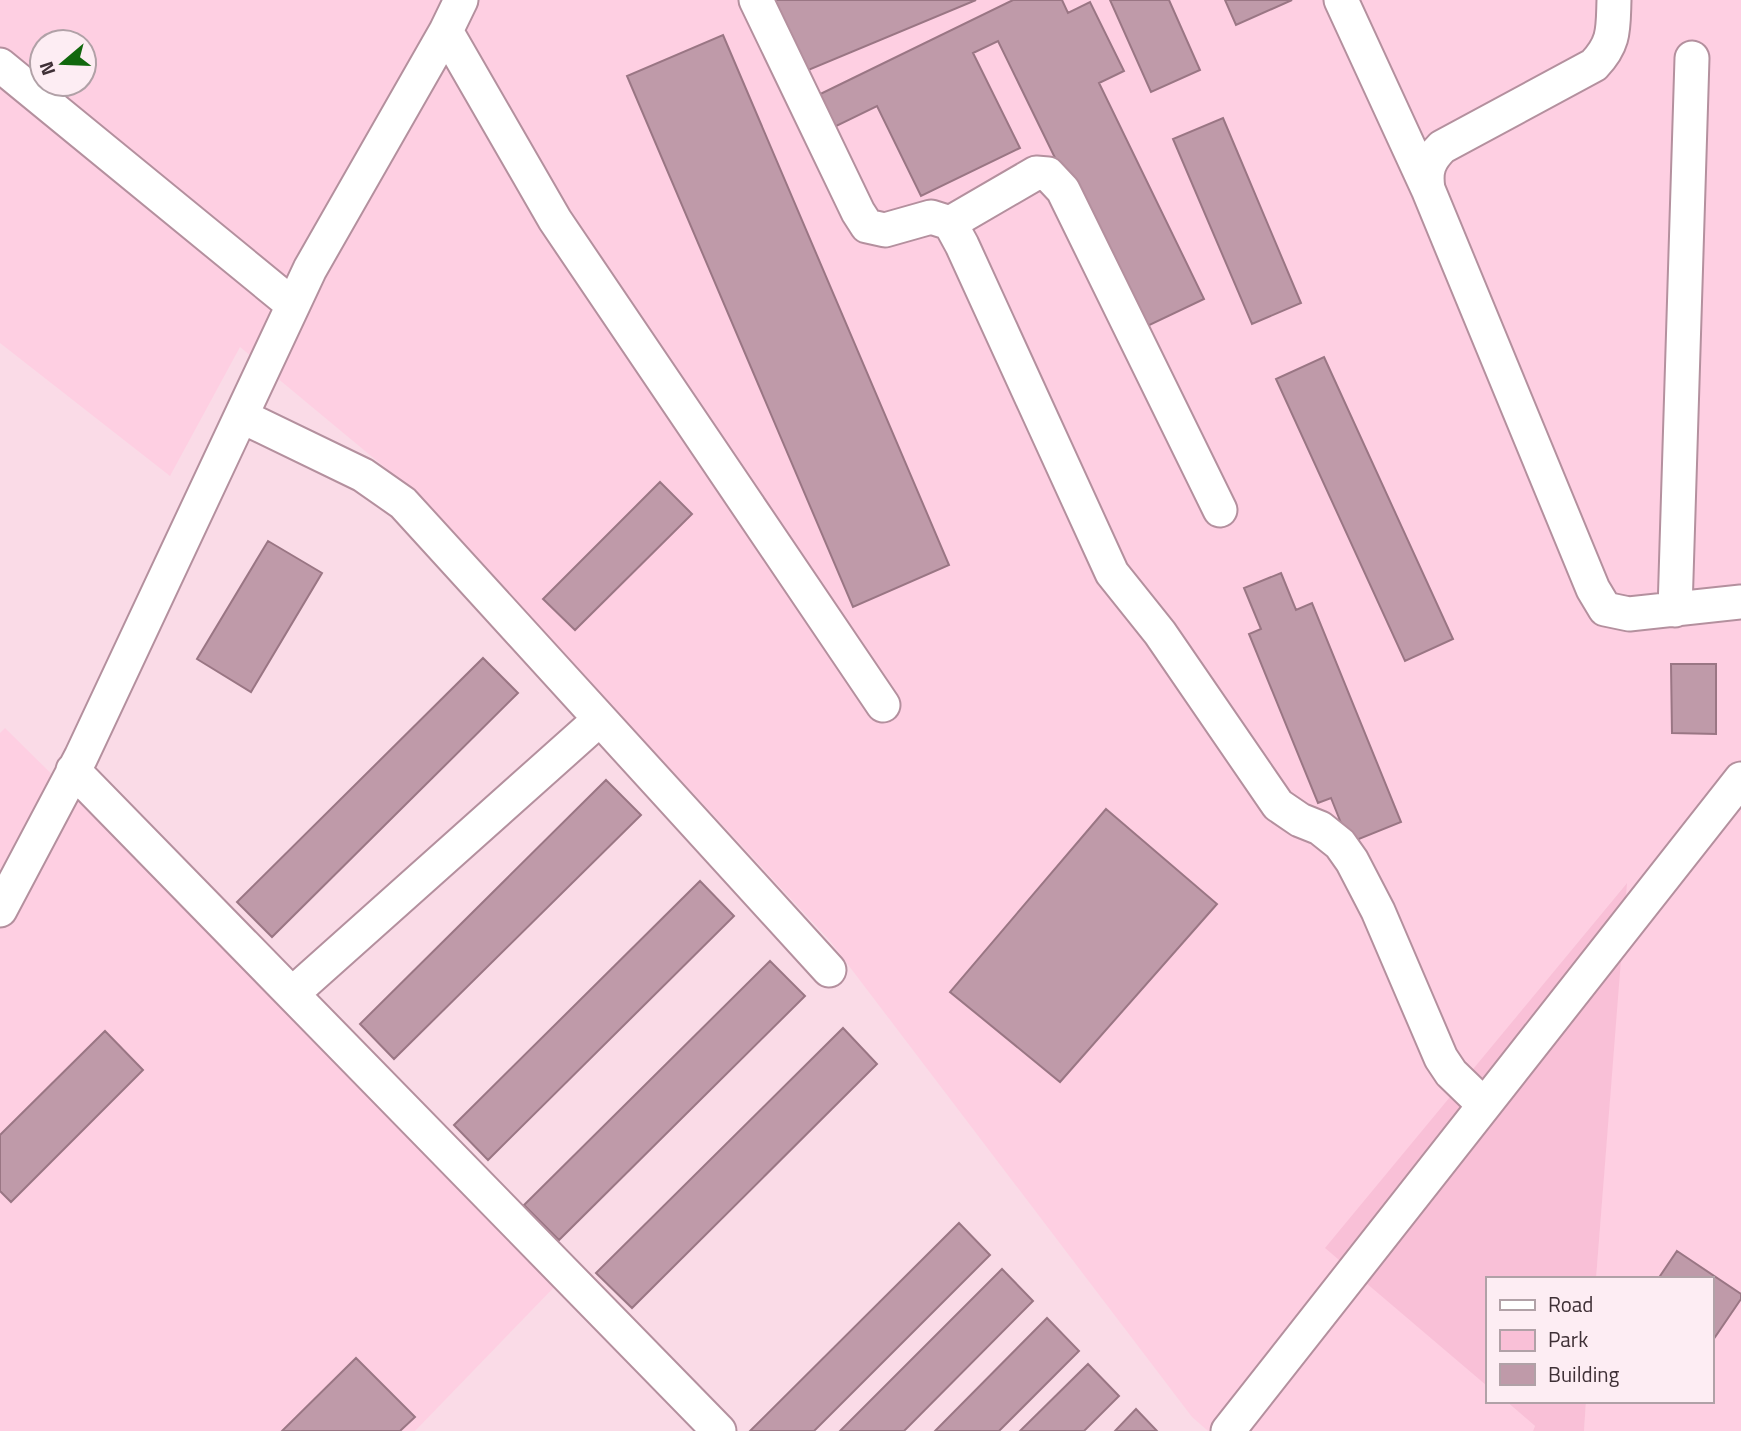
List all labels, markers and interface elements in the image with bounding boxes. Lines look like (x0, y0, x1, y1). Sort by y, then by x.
north arrow (28, 28, 98, 98)
text: N (31, 58, 62, 80)
legend (1486, 1277, 1713, 1403)
text: Road (1548, 1288, 1593, 1320)
text: Park (1548, 1323, 1588, 1355)
text: Building (1548, 1358, 1620, 1390)

